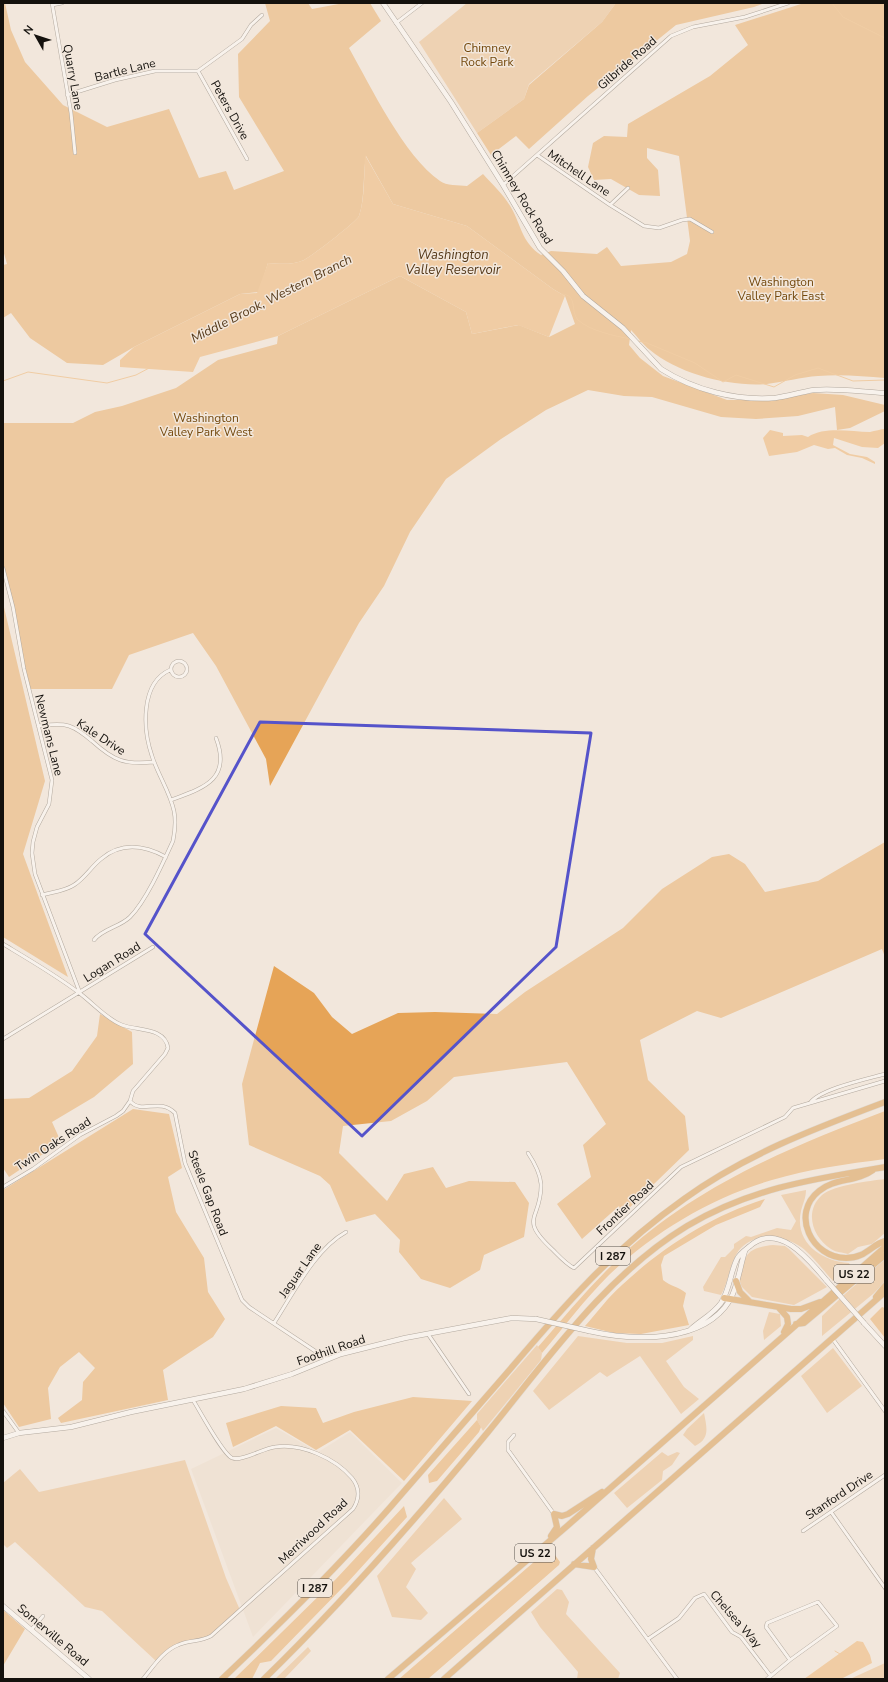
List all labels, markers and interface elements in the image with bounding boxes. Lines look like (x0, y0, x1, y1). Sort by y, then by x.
north arrow (16, 16, 56, 56)
text: N (20, 22, 37, 38)
street label: Gilbride Road (594, 33, 660, 93)
park label: Chimney Rock Park (460, 40, 515, 70)
street label: Quarry Lane (59, 43, 87, 111)
street label: Bartle Lane (93, 55, 157, 85)
street label: Peters Drive (207, 77, 253, 143)
street label: Mitchell Lane (545, 146, 613, 200)
street label: Chimney Rock Road (487, 147, 557, 247)
water label: Washington Valley Reservoir (406, 246, 501, 279)
water label: Middle Brook, Western Branch (188, 250, 355, 347)
park label: Washington Valley Park East (737, 274, 825, 304)
park label: Washington Valley Park West (159, 410, 253, 440)
street label: Newmans Lane (31, 692, 67, 778)
street label: Kale Drive (73, 715, 129, 759)
street label: Logan Road (80, 938, 144, 986)
street label: Twin Oaks Road (12, 1113, 94, 1175)
street label: Steele Gap Road (184, 1148, 232, 1238)
street label: Frontier Road (593, 1177, 657, 1239)
street label: Jaguar Lane (275, 1239, 325, 1302)
road number: I 287 (596, 1247, 630, 1265)
road number: US 22 (834, 1265, 874, 1283)
street label: Foothill Road (295, 1331, 367, 1369)
street label: Stanford Drive (802, 1467, 876, 1523)
street label: Merriwood Road (275, 1495, 351, 1567)
road number: US 22 (515, 1544, 555, 1562)
road number: I 287 (298, 1579, 332, 1597)
street label: Chelsea Way (707, 1587, 766, 1652)
street label: Somerville Road (14, 1600, 92, 1670)

